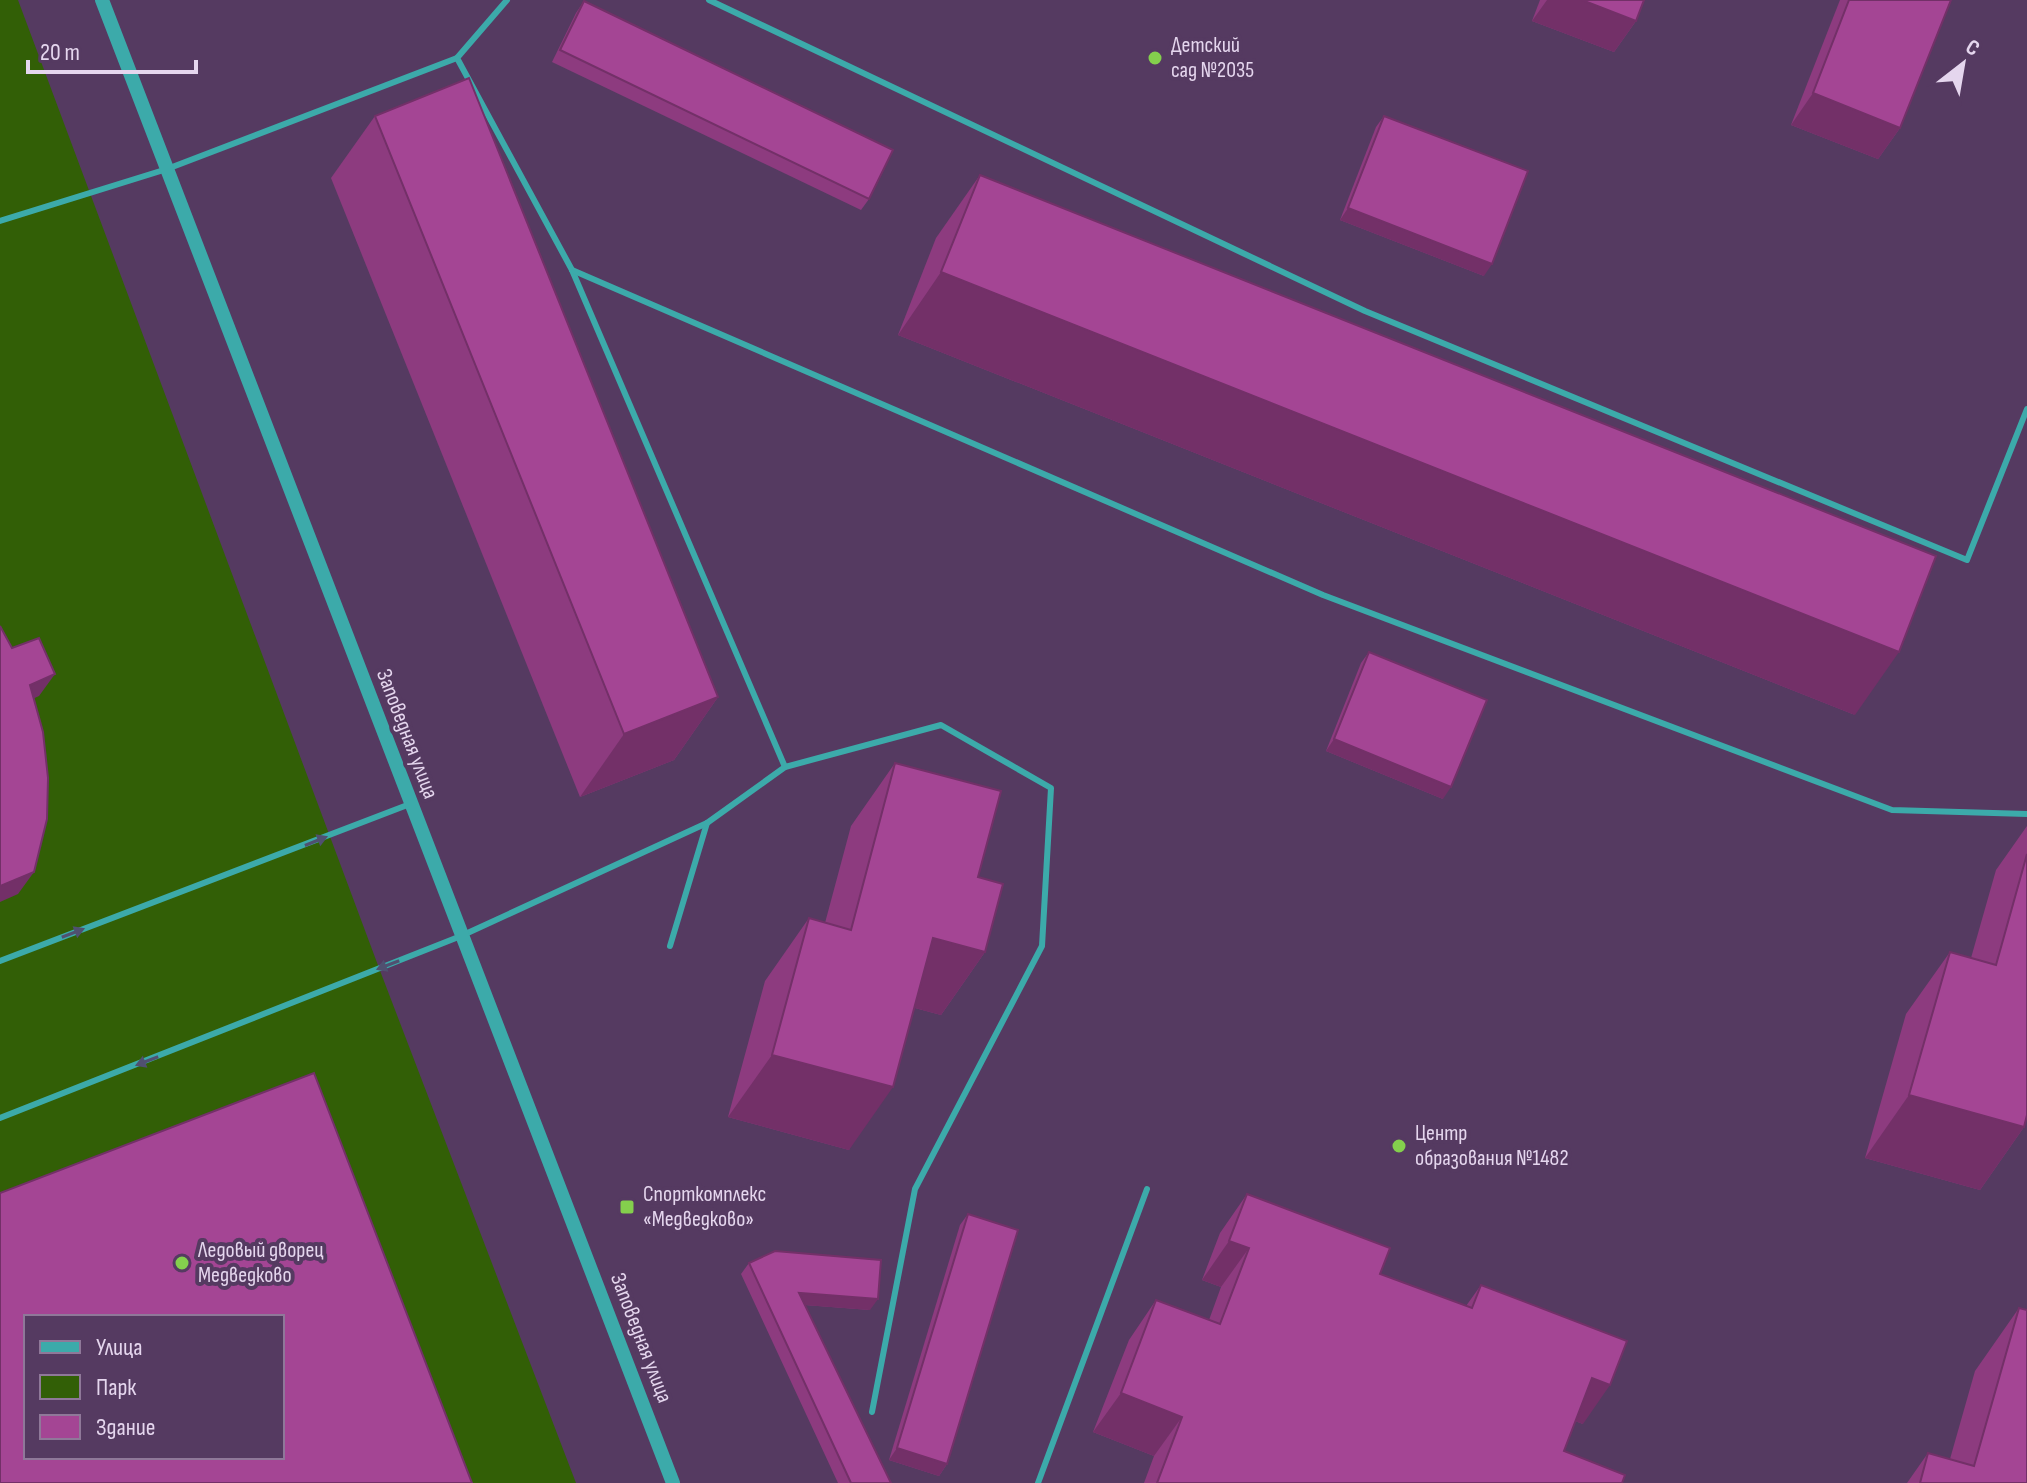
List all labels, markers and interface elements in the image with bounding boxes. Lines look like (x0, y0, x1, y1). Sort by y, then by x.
scale bar (28, 24, 196, 74)
north arrow (1923, 24, 2003, 104)
place label: Детский сад №2035 (1171, 32, 1254, 84)
text: С (1961, 34, 1984, 63)
text: 20 m (40, 38, 80, 67)
marker: Детский сад №2035 (1146, 49, 1164, 67)
street label: Заповедная улица (370, 665, 444, 803)
one-way arrow (304, 834, 328, 847)
one-way arrow (61, 926, 85, 939)
one-way arrow (376, 959, 400, 972)
one-way arrow (135, 1055, 159, 1068)
place label: Центр образования №1482 (1415, 1120, 1569, 1172)
marker: Центр образования №1482 (1390, 1137, 1408, 1155)
place label: Спорткомплекс «Медведково» (643, 1181, 766, 1233)
marker: Спорткомплекс «Медведково» (618, 1198, 636, 1216)
place label: Ледовый дворец Медведково (197, 1237, 324, 1289)
marker: Ледовый дворец Медведково (173, 1254, 191, 1272)
street label: Заповедная улица (604, 1269, 678, 1407)
legend (24, 1315, 284, 1459)
text: Улица (96, 1333, 142, 1362)
text: Парк (96, 1373, 137, 1402)
text: Здание (96, 1413, 155, 1442)

